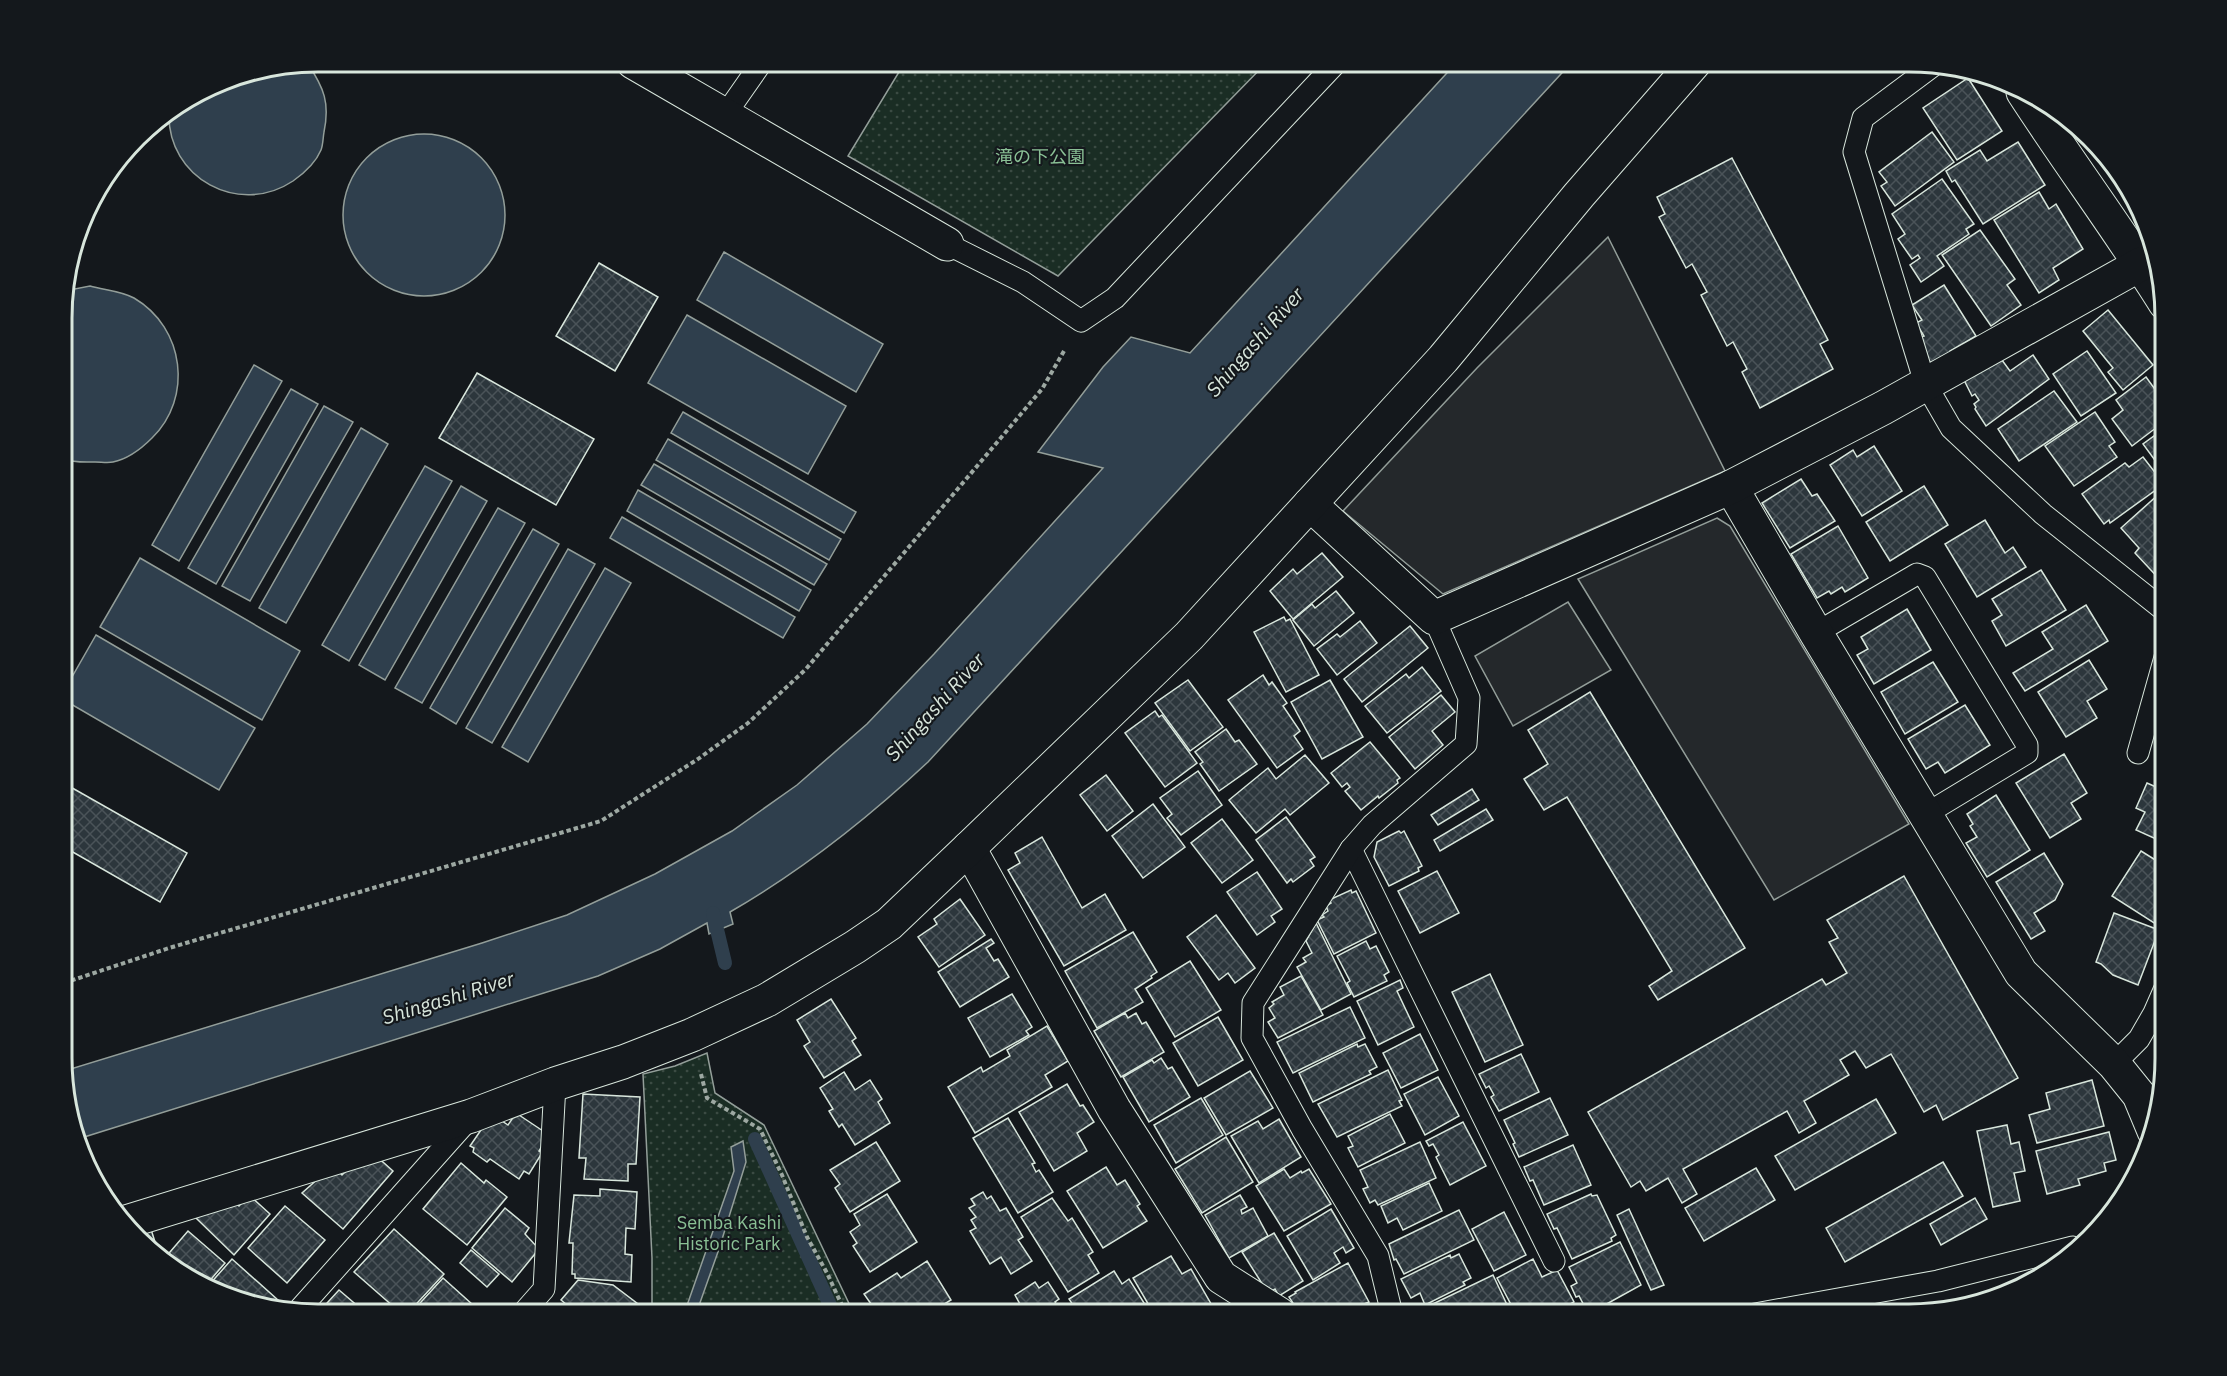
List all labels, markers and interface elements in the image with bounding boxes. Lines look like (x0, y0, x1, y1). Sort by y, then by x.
park label: 滝の下公園 (995, 145, 1085, 168)
water label: Shingashi River (1200, 281, 1310, 402)
water label: Shingashi River (879, 646, 991, 767)
water label: Shingashi River (379, 964, 518, 1030)
park label: Semba Kashi Historic Park (677, 1211, 781, 1255)

